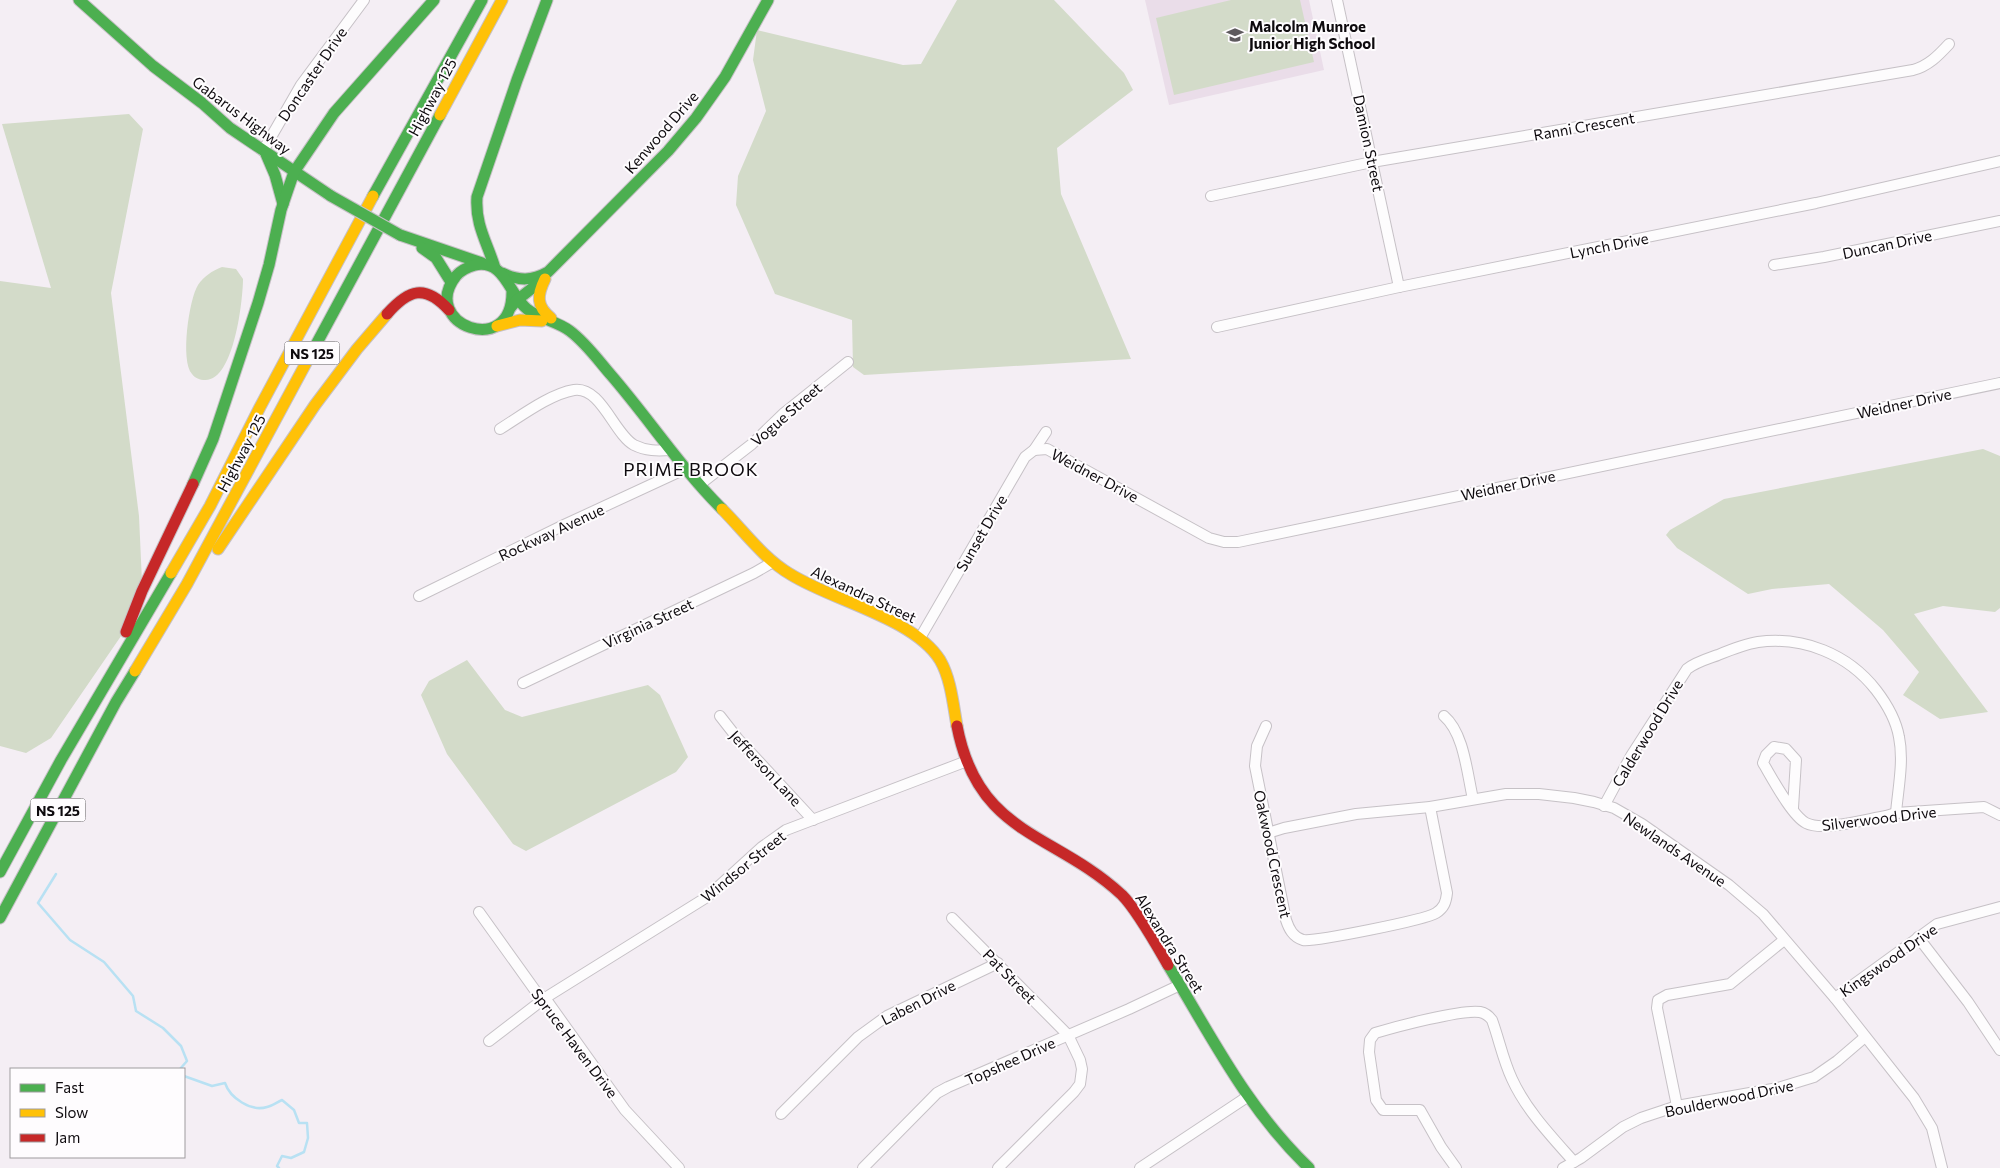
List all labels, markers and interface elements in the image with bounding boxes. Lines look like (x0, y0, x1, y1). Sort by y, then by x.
place label: Malcolm Munroe Junior High School (1249, 17, 1375, 52)
street label: Doncaster Drive (274, 23, 350, 125)
school or university icon: Malcolm Munroe Junior High School (1225, 25, 1245, 45)
street label: Highway 125 (404, 55, 460, 139)
street label: Gabarus Highway (189, 72, 295, 158)
street label: Kenwood Drive (620, 87, 702, 177)
street label: Damion Street (1350, 93, 1388, 193)
street label: Ranni Crescent (1532, 108, 1636, 144)
street label: Duncan Drive (1841, 226, 1933, 262)
street label: Lynch Drive (1568, 229, 1650, 261)
road number: NS 125 (284, 342, 340, 364)
street label: Vogue Street (747, 378, 825, 450)
street label: Weidner Drive (1855, 384, 1953, 422)
street label: Highway 125 (213, 411, 269, 495)
street label: Weidner Drive (1048, 444, 1142, 506)
district label: PRIME BROOK (623, 458, 759, 480)
street label: Weidner Drive (1459, 466, 1557, 504)
street label: Sunset Drive (952, 491, 1010, 575)
street label: Rockway Avenue (495, 500, 607, 564)
street label: Alexandra Street (808, 562, 920, 626)
street label: Virginia Street (600, 594, 696, 652)
street label: Calderwood Drive (1608, 676, 1686, 790)
street label: Jefferson Lane (726, 726, 806, 810)
street label: Oakwood Crescent (1251, 788, 1295, 920)
road number: NS 125 (30, 798, 86, 822)
street label: Silverwood Drive (1821, 802, 1937, 834)
street label: Newlands Avenue (1620, 808, 1730, 890)
street label: Windsor Street (697, 826, 789, 906)
street label: Alexandra Street (1132, 890, 1208, 996)
street label: Kingswood Drive (1836, 920, 1940, 1000)
street label: Pat Street (980, 945, 1040, 1007)
street label: Laben Drive (878, 976, 958, 1028)
street label: Spruce Haven Drive (528, 985, 622, 1101)
street label: Topshee Drive (962, 1033, 1058, 1089)
legend (10, 1068, 185, 1158)
street label: Boulderwood Drive (1663, 1076, 1795, 1120)
text: Fast (55, 1078, 84, 1096)
text: Slow (55, 1103, 88, 1121)
text: Jam (55, 1128, 80, 1146)

